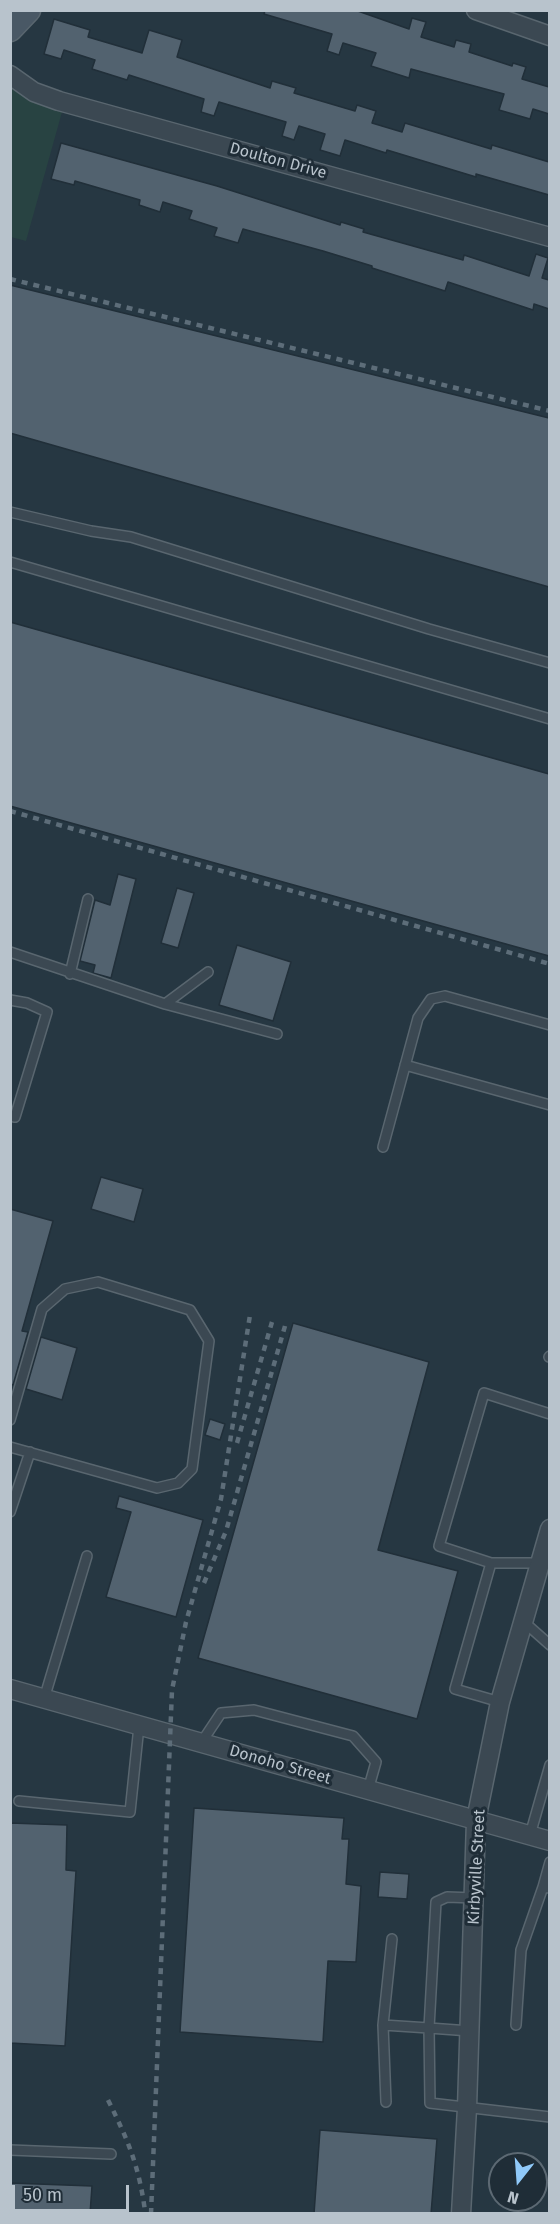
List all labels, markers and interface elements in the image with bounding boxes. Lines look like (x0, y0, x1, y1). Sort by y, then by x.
street label: Doulton Drive (227, 139, 329, 183)
street label: Donoho Street (227, 1741, 333, 1789)
street label: Kirbyville Street (464, 1809, 490, 1925)
north arrow (488, 2152, 548, 2212)
scale bar (15, 2173, 132, 2211)
text: 50 m (23, 2184, 62, 2206)
text: N (505, 2187, 521, 2208)

